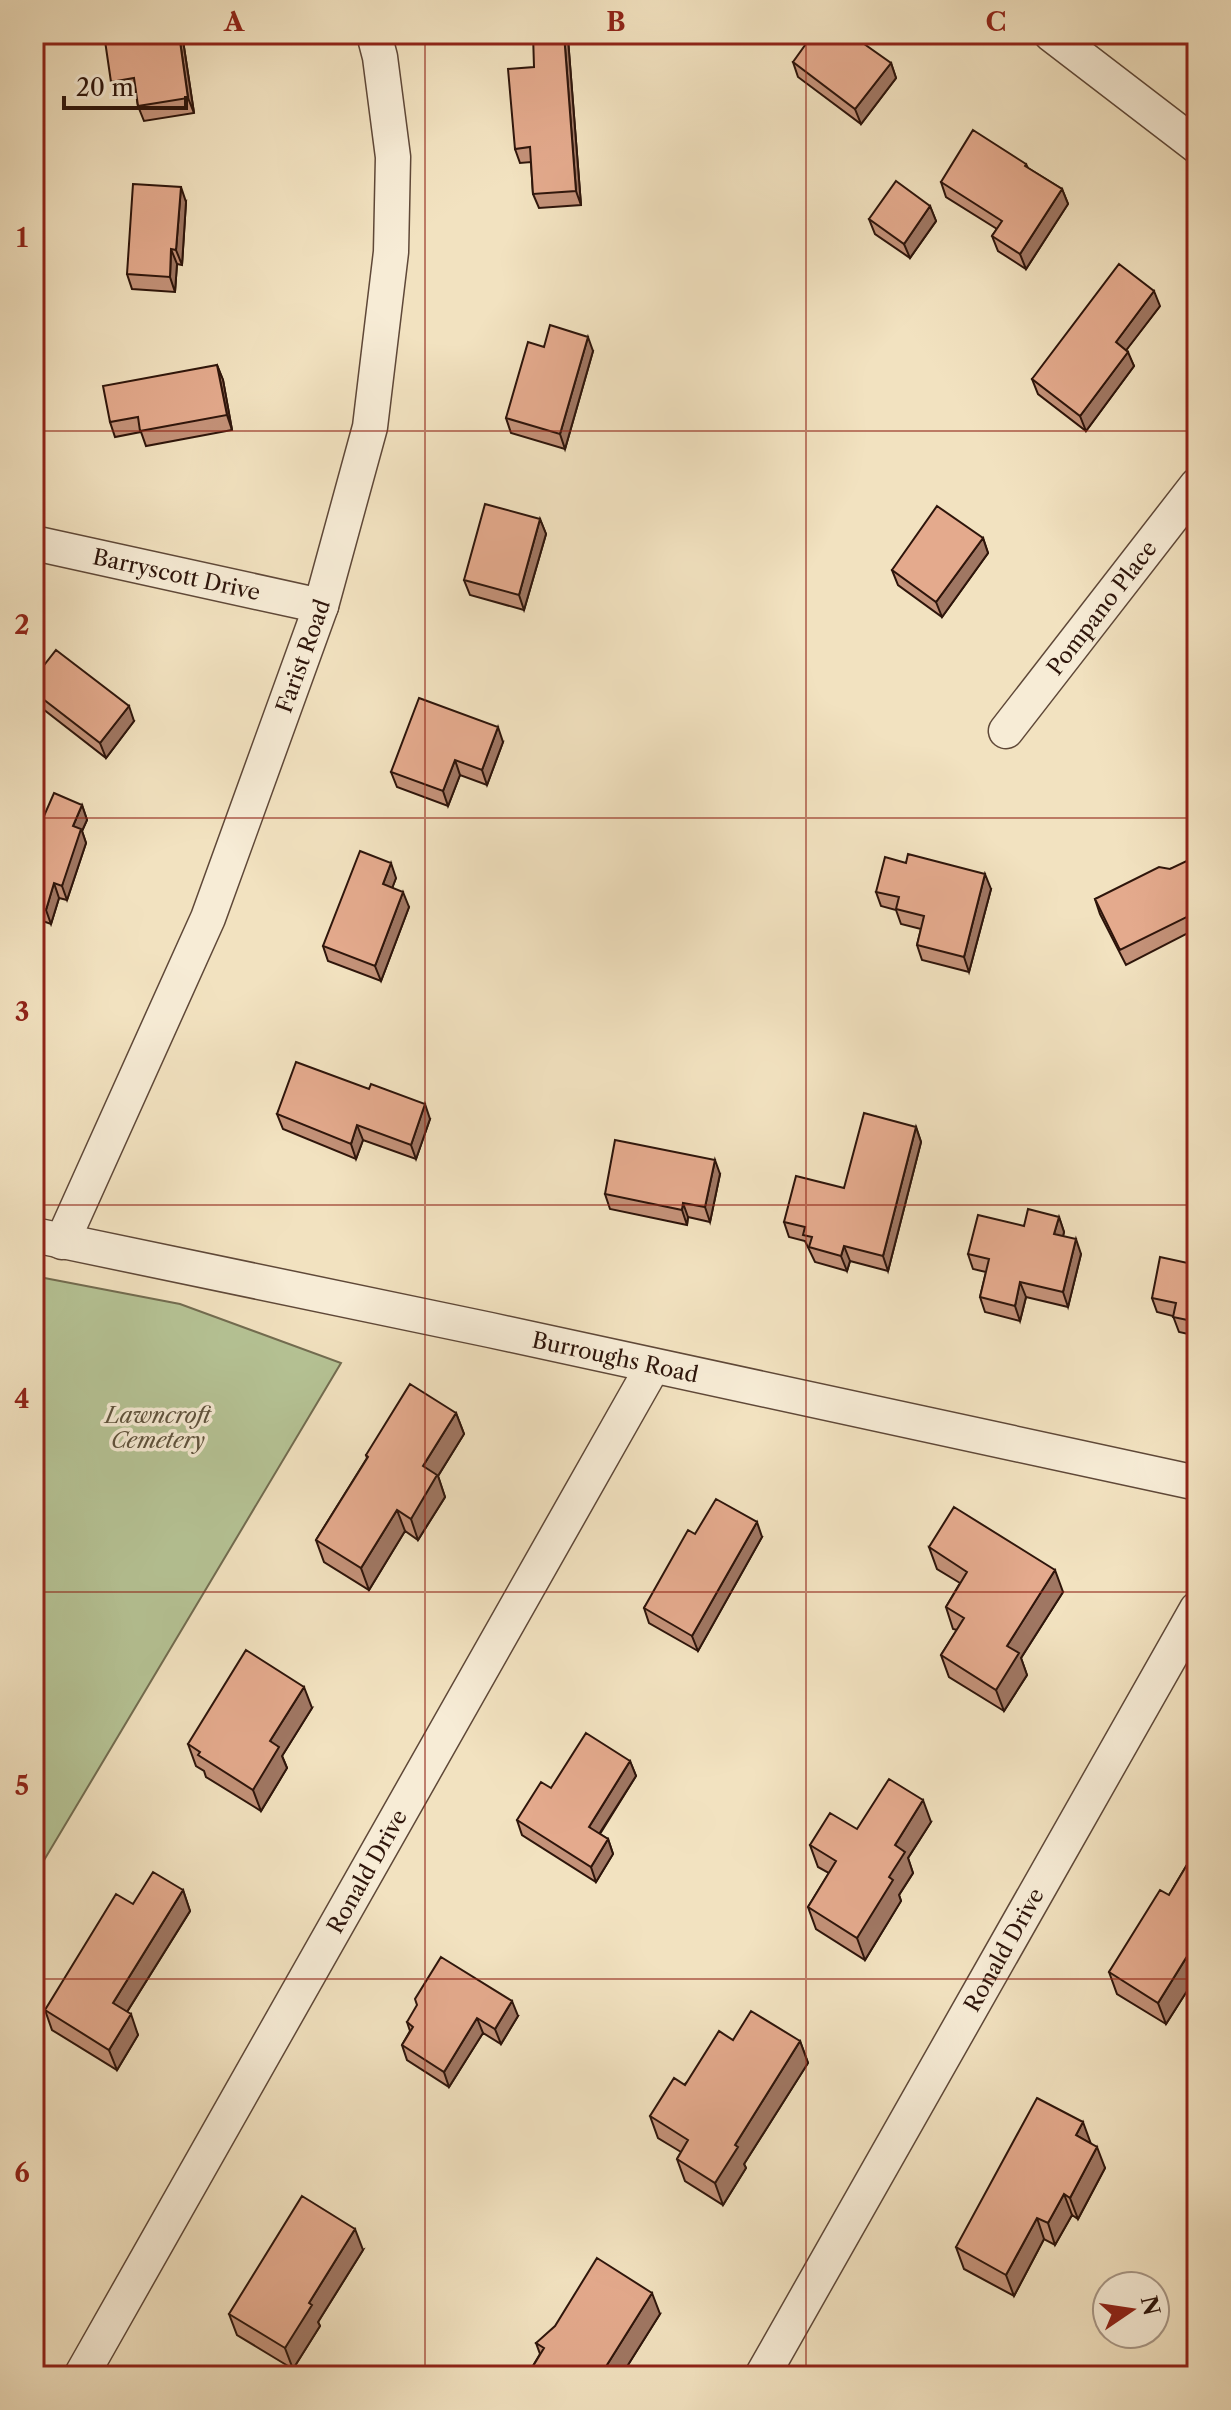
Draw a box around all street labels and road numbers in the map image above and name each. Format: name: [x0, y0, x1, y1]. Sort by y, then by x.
street label: Pompano Place: [1041, 535, 1163, 681]
street label: Barryscott Drive: [90, 543, 263, 606]
street label: Farist Road: [270, 596, 336, 717]
street label: Burroughs Road: [529, 1326, 701, 1389]
street label: Ronald Drive: [322, 1805, 413, 1938]
street label: Ronald Drive: [958, 1883, 1050, 2017]

